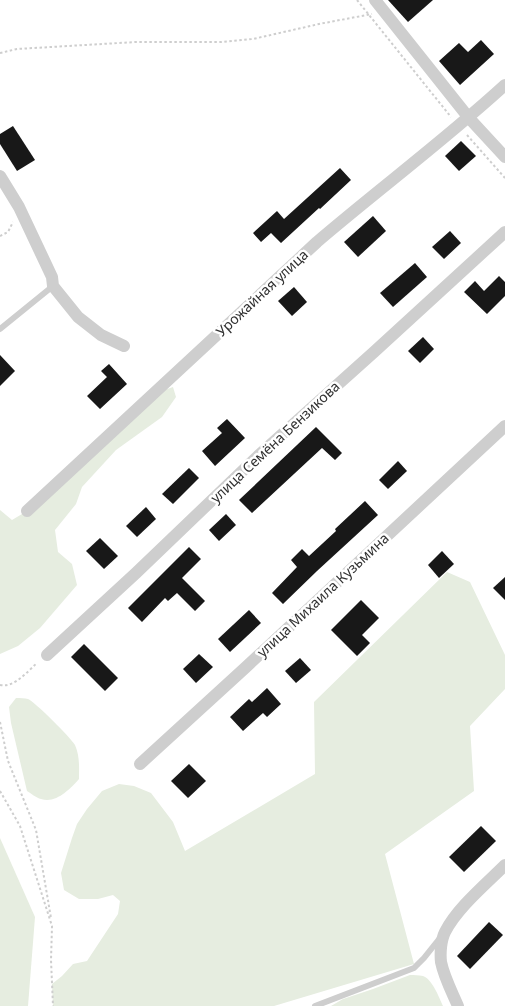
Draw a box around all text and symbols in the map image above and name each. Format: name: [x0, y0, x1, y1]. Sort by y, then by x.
street label: Урожайная улица: [211, 245, 312, 340]
street label: улица Семёна Бензикова: [206, 377, 343, 507]
street label: улица Михаила Кузьмина: [253, 528, 393, 661]

